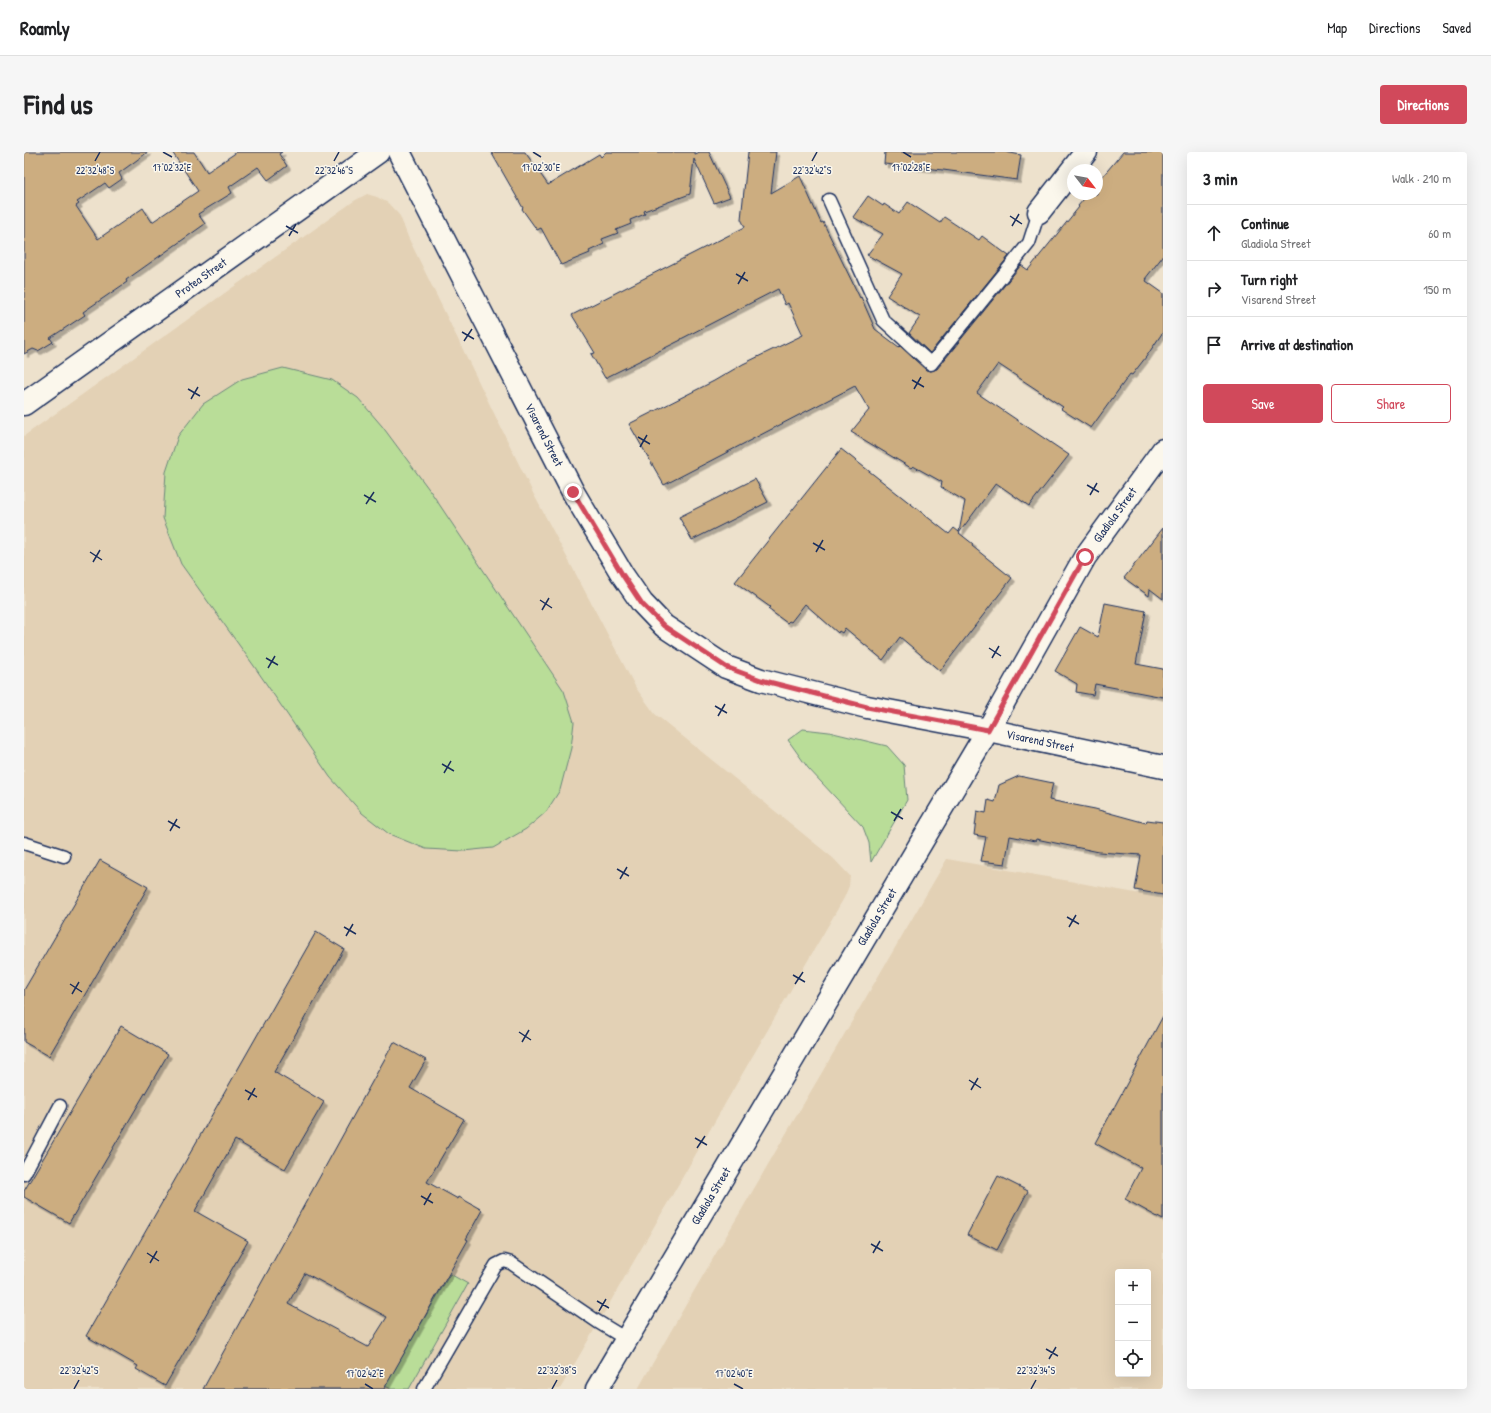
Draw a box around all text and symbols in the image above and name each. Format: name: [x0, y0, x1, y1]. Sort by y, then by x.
text: Roamly: [20, 15, 70, 41]
text: Map: [1327, 18, 1347, 37]
text: Directions: [1369, 18, 1420, 37]
text: Saved: [1442, 18, 1471, 37]
text: Find us: [24, 85, 93, 123]
button: Directions: [1380, 85, 1467, 124]
text: 17°02'32"E: [153, 161, 192, 174]
text: 17°02'30"E: [522, 161, 561, 174]
text: 17°02'28"E: [892, 161, 931, 174]
text: 22°32'48"S: [76, 164, 114, 177]
text: 22°32'46"S: [315, 164, 353, 177]
text: 22°32'42"S: [793, 164, 832, 177]
north arrow: [1067, 164, 1103, 200]
text: 3 min: [1203, 167, 1238, 190]
text: Walk · 210 m: [1392, 169, 1451, 187]
text: Continue: [1241, 213, 1289, 234]
icon: ahead: [1203, 222, 1225, 244]
text: 60 m: [1428, 224, 1451, 242]
text: Gladiola Street: [1241, 234, 1311, 252]
street label: Protea Street: [171, 253, 231, 302]
text: Turn right: [1241, 269, 1297, 290]
icon: right: [1203, 278, 1225, 300]
text: 150 m: [1423, 280, 1451, 298]
text: Visarend Street: [1241, 290, 1316, 308]
icon: arrive: [1203, 334, 1225, 356]
text: Arrive at destination: [1241, 334, 1353, 355]
button: Save: [1203, 384, 1323, 423]
button: Share: [1331, 384, 1451, 423]
street label: Visarend Street: [521, 400, 568, 470]
route end: [564, 483, 582, 501]
street label: Gladiola Street: [1089, 483, 1141, 546]
route start: [1076, 548, 1094, 566]
street label: Visarend Street: [1005, 725, 1076, 756]
street label: Gladiola Street: [853, 884, 901, 949]
street label: Gladiola Street: [687, 1163, 735, 1228]
map controls: [1115, 1269, 1151, 1377]
button: +: [1115, 1269, 1151, 1305]
button: −: [1115, 1305, 1151, 1341]
button: locate: [1115, 1341, 1151, 1377]
text: 22°32'42"S: [60, 1364, 99, 1377]
text: 22°32'38"S: [538, 1364, 577, 1377]
text: 22°32'34"S: [1017, 1364, 1056, 1377]
text: 17°02'42"E: [346, 1367, 384, 1380]
text: 17°02'40"E: [715, 1367, 753, 1380]

